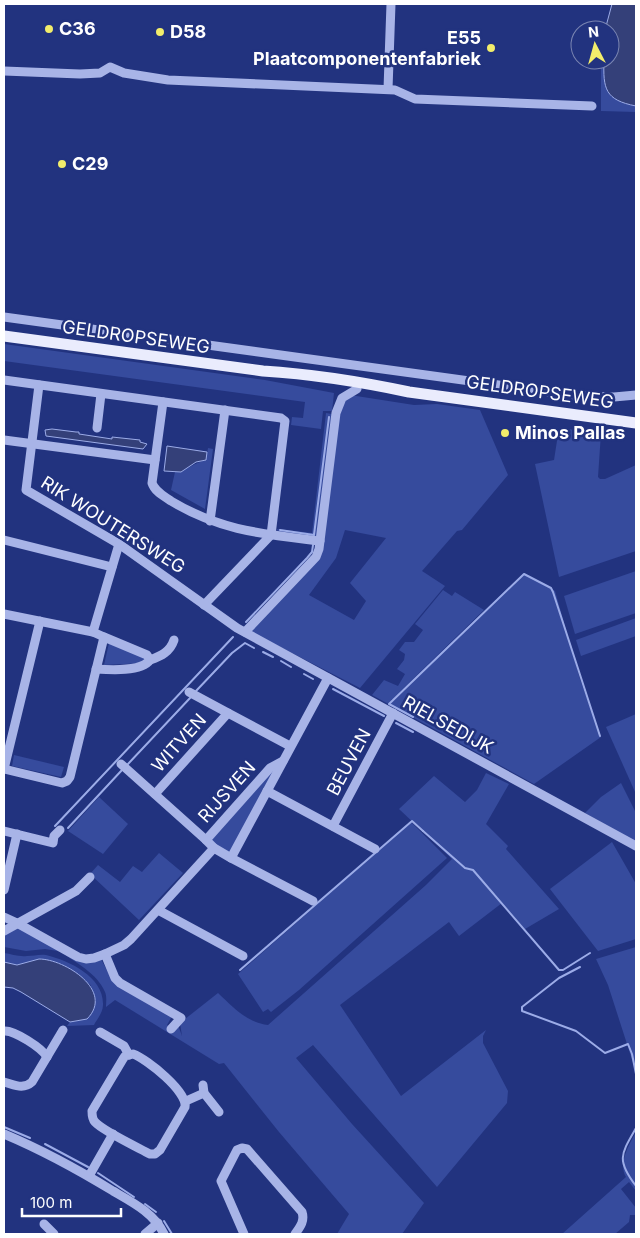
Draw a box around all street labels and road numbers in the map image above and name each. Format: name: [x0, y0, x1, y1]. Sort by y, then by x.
street label: GELDROPSEWEG: [61, 316, 211, 357]
street label: GELDROPSEWEG: [465, 371, 615, 412]
street label: RIK WOUTERSWEG: [37, 472, 189, 577]
street label: RIELSEDIJK: [399, 691, 497, 758]
street label: WITVEN: [147, 709, 210, 776]
street label: BEUVEN: [322, 725, 375, 799]
street label: RIJSVEN: [194, 757, 260, 827]

